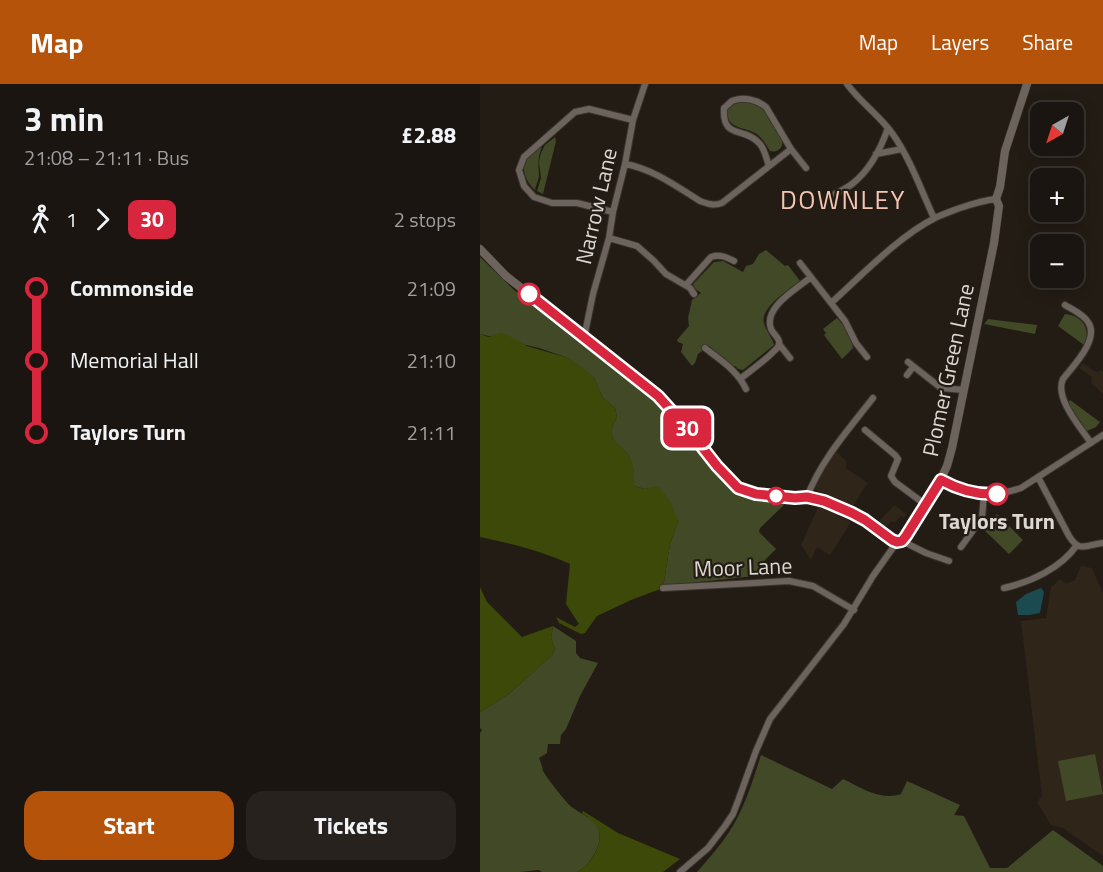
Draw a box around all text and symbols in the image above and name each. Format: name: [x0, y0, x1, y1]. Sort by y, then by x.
text: Map: [30, 21, 84, 64]
text: Map: [859, 26, 898, 58]
text: Layers: [931, 26, 989, 58]
text: Share: [1022, 26, 1073, 58]
text: 3 min: [24, 94, 104, 144]
north arrow: [1030, 102, 1084, 156]
map controls: [1030, 102, 1084, 288]
text: £2.88: [401, 118, 456, 152]
text: 21:08 – 21:11 · Bus: [24, 142, 189, 173]
street label: Narrow Lane: [566, 144, 626, 268]
button: +: [1030, 168, 1084, 222]
district label: DOWNLEY: [780, 180, 906, 219]
icon: walk: [24, 203, 57, 236]
icon: forward: [86, 203, 119, 236]
text: 30: [140, 203, 164, 235]
text: 1: [66, 204, 77, 235]
text: 2 stops: [394, 204, 456, 235]
button: −: [1030, 234, 1084, 288]
text: Commonside: [70, 271, 194, 305]
text: 21:09: [407, 273, 456, 304]
street label: Plomer Green Lane: [913, 280, 983, 460]
unlabelled marker: [518, 283, 540, 305]
text: Memorial Hall: [70, 343, 199, 377]
text: 21:10: [407, 345, 456, 376]
line badge: 30: [660, 408, 714, 448]
text: 30: [675, 412, 699, 444]
text: Taylors Turn: [70, 415, 186, 449]
text: 21:11: [407, 417, 456, 448]
marker: Taylors Turn: [986, 483, 1008, 505]
unlabelled marker: [767, 487, 785, 505]
place label: Taylors Turn: [939, 504, 1055, 538]
street label: Moor Lane: [693, 548, 793, 586]
button: Start: [24, 791, 234, 860]
button: Tickets: [246, 791, 456, 860]

